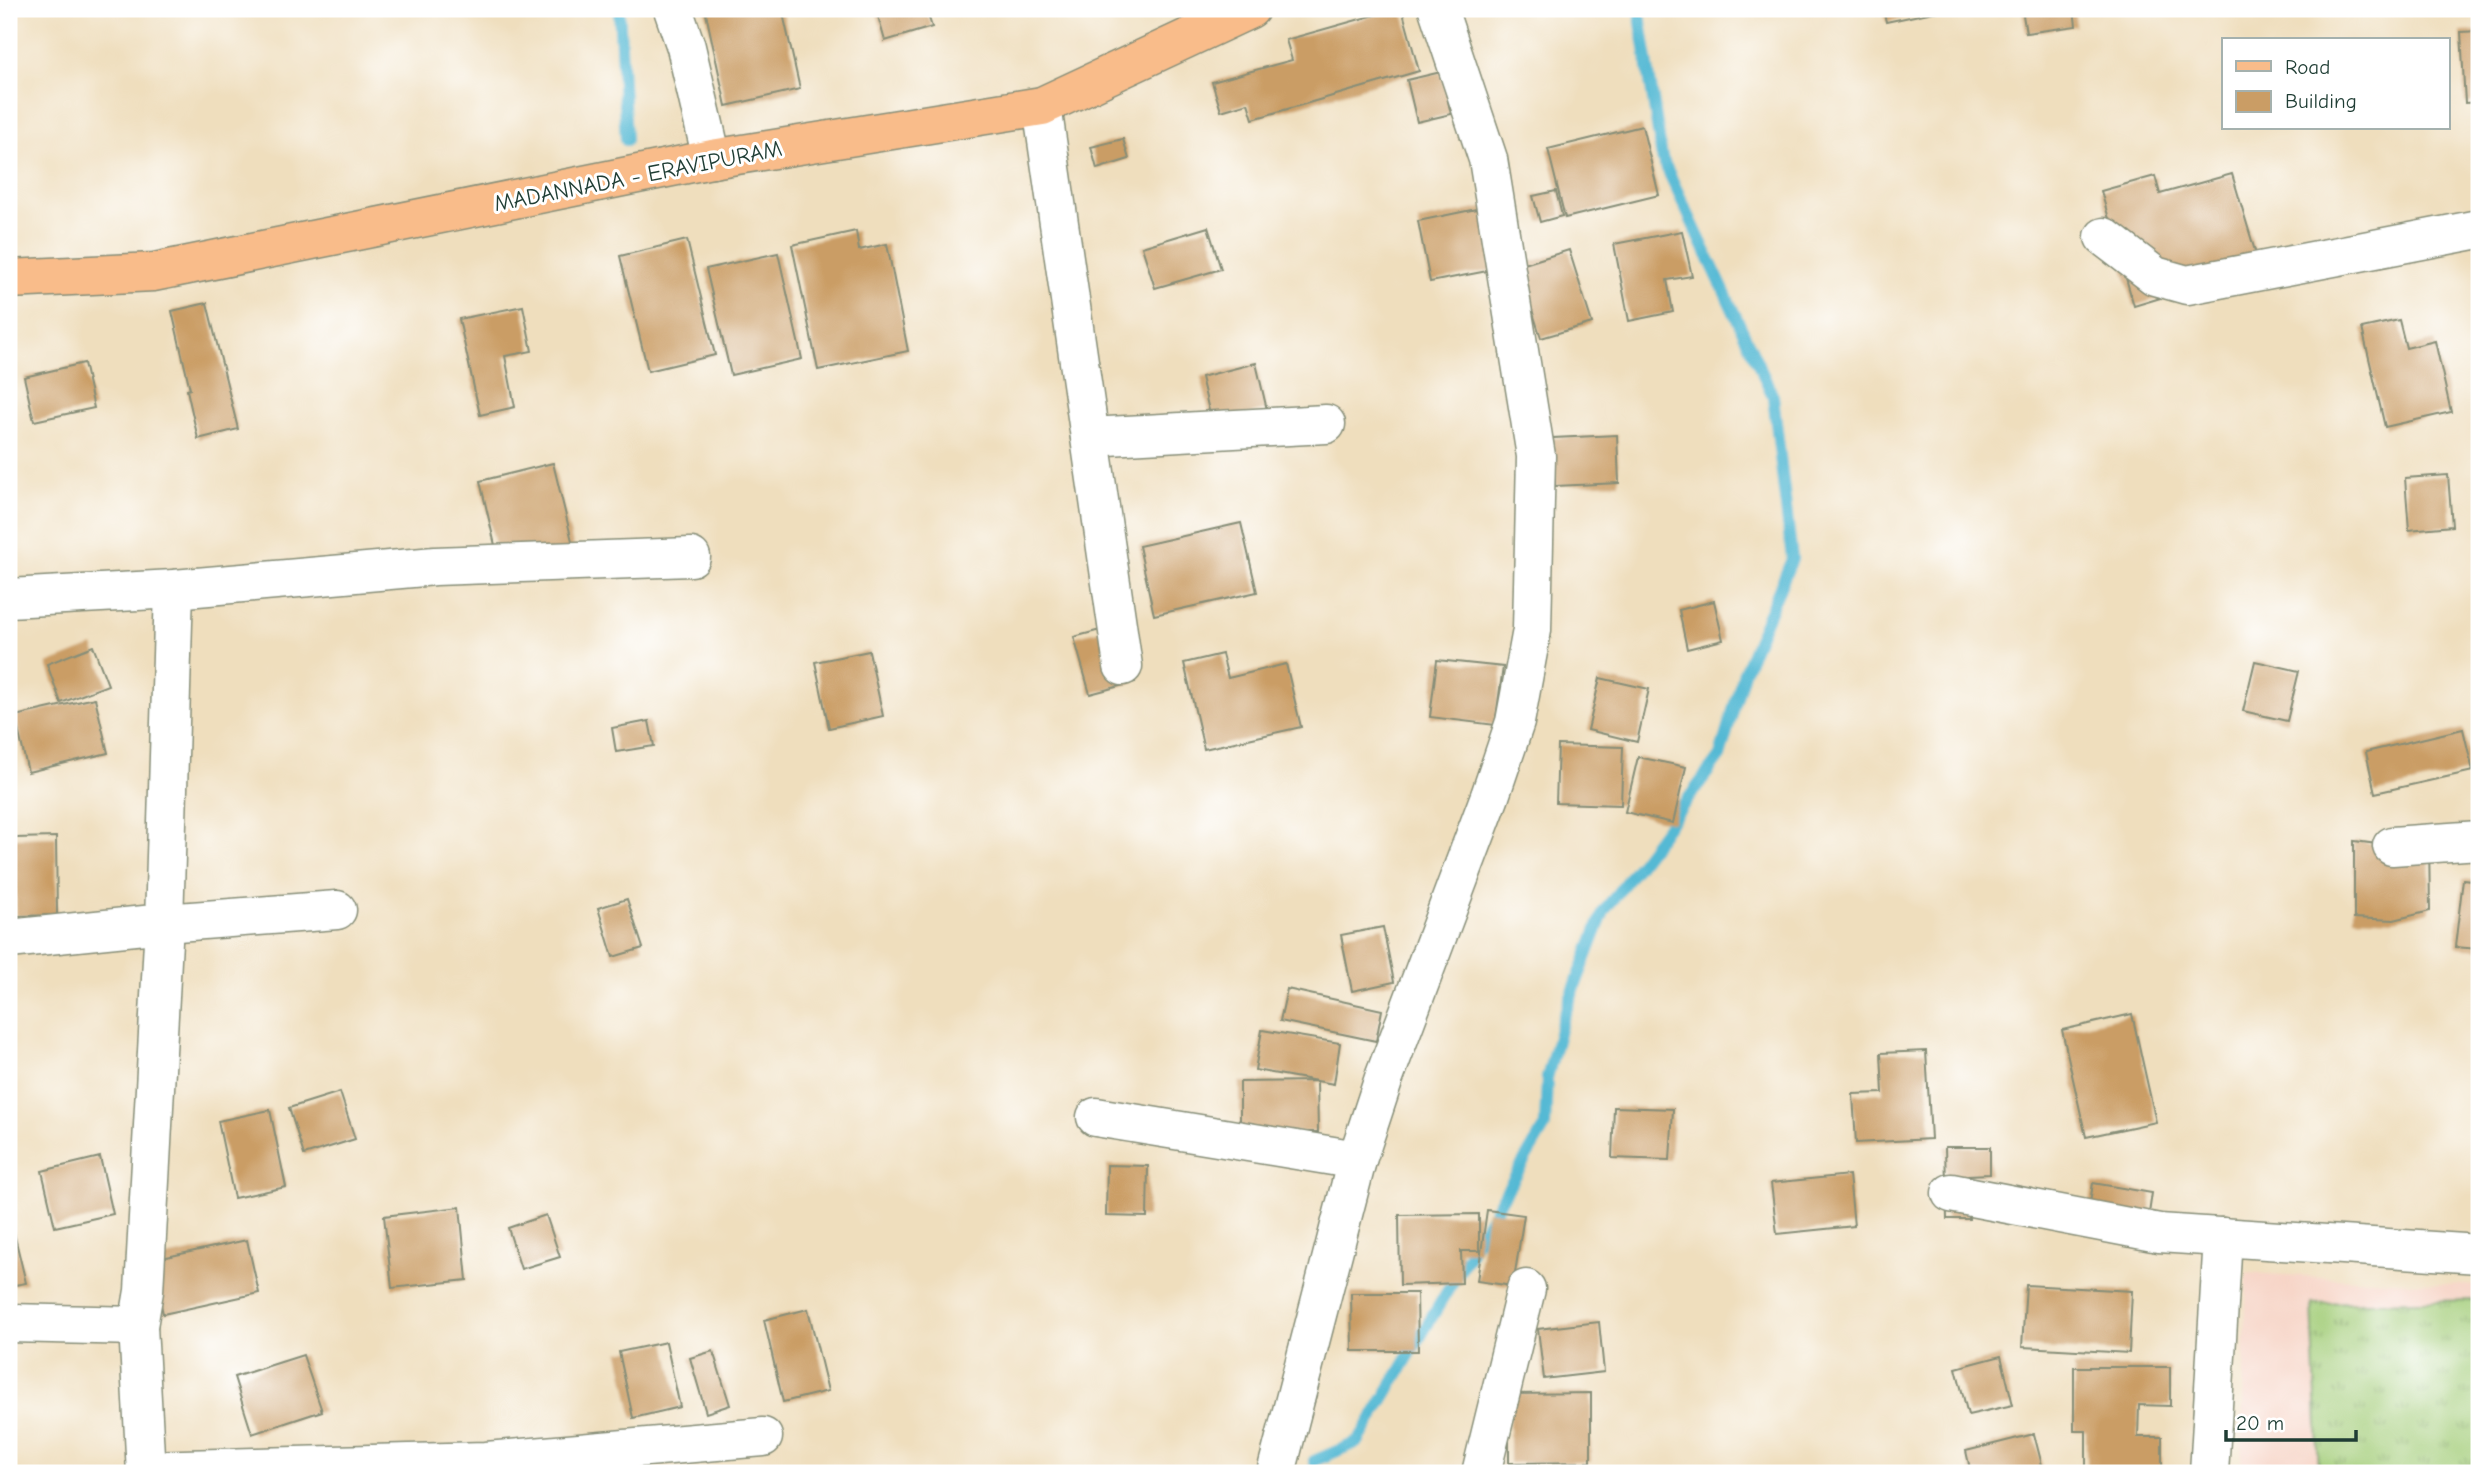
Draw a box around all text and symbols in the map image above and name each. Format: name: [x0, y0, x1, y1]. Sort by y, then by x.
legend: [2222, 38, 2450, 130]
text: Road: [2285, 55, 2330, 79]
text: Building: [2285, 89, 2357, 113]
street label: MADANNADA - ERAVIPURAM: [492, 135, 784, 217]
scale bar: [2226, 1398, 2355, 1442]
text: 20 m: [2236, 1411, 2284, 1435]

